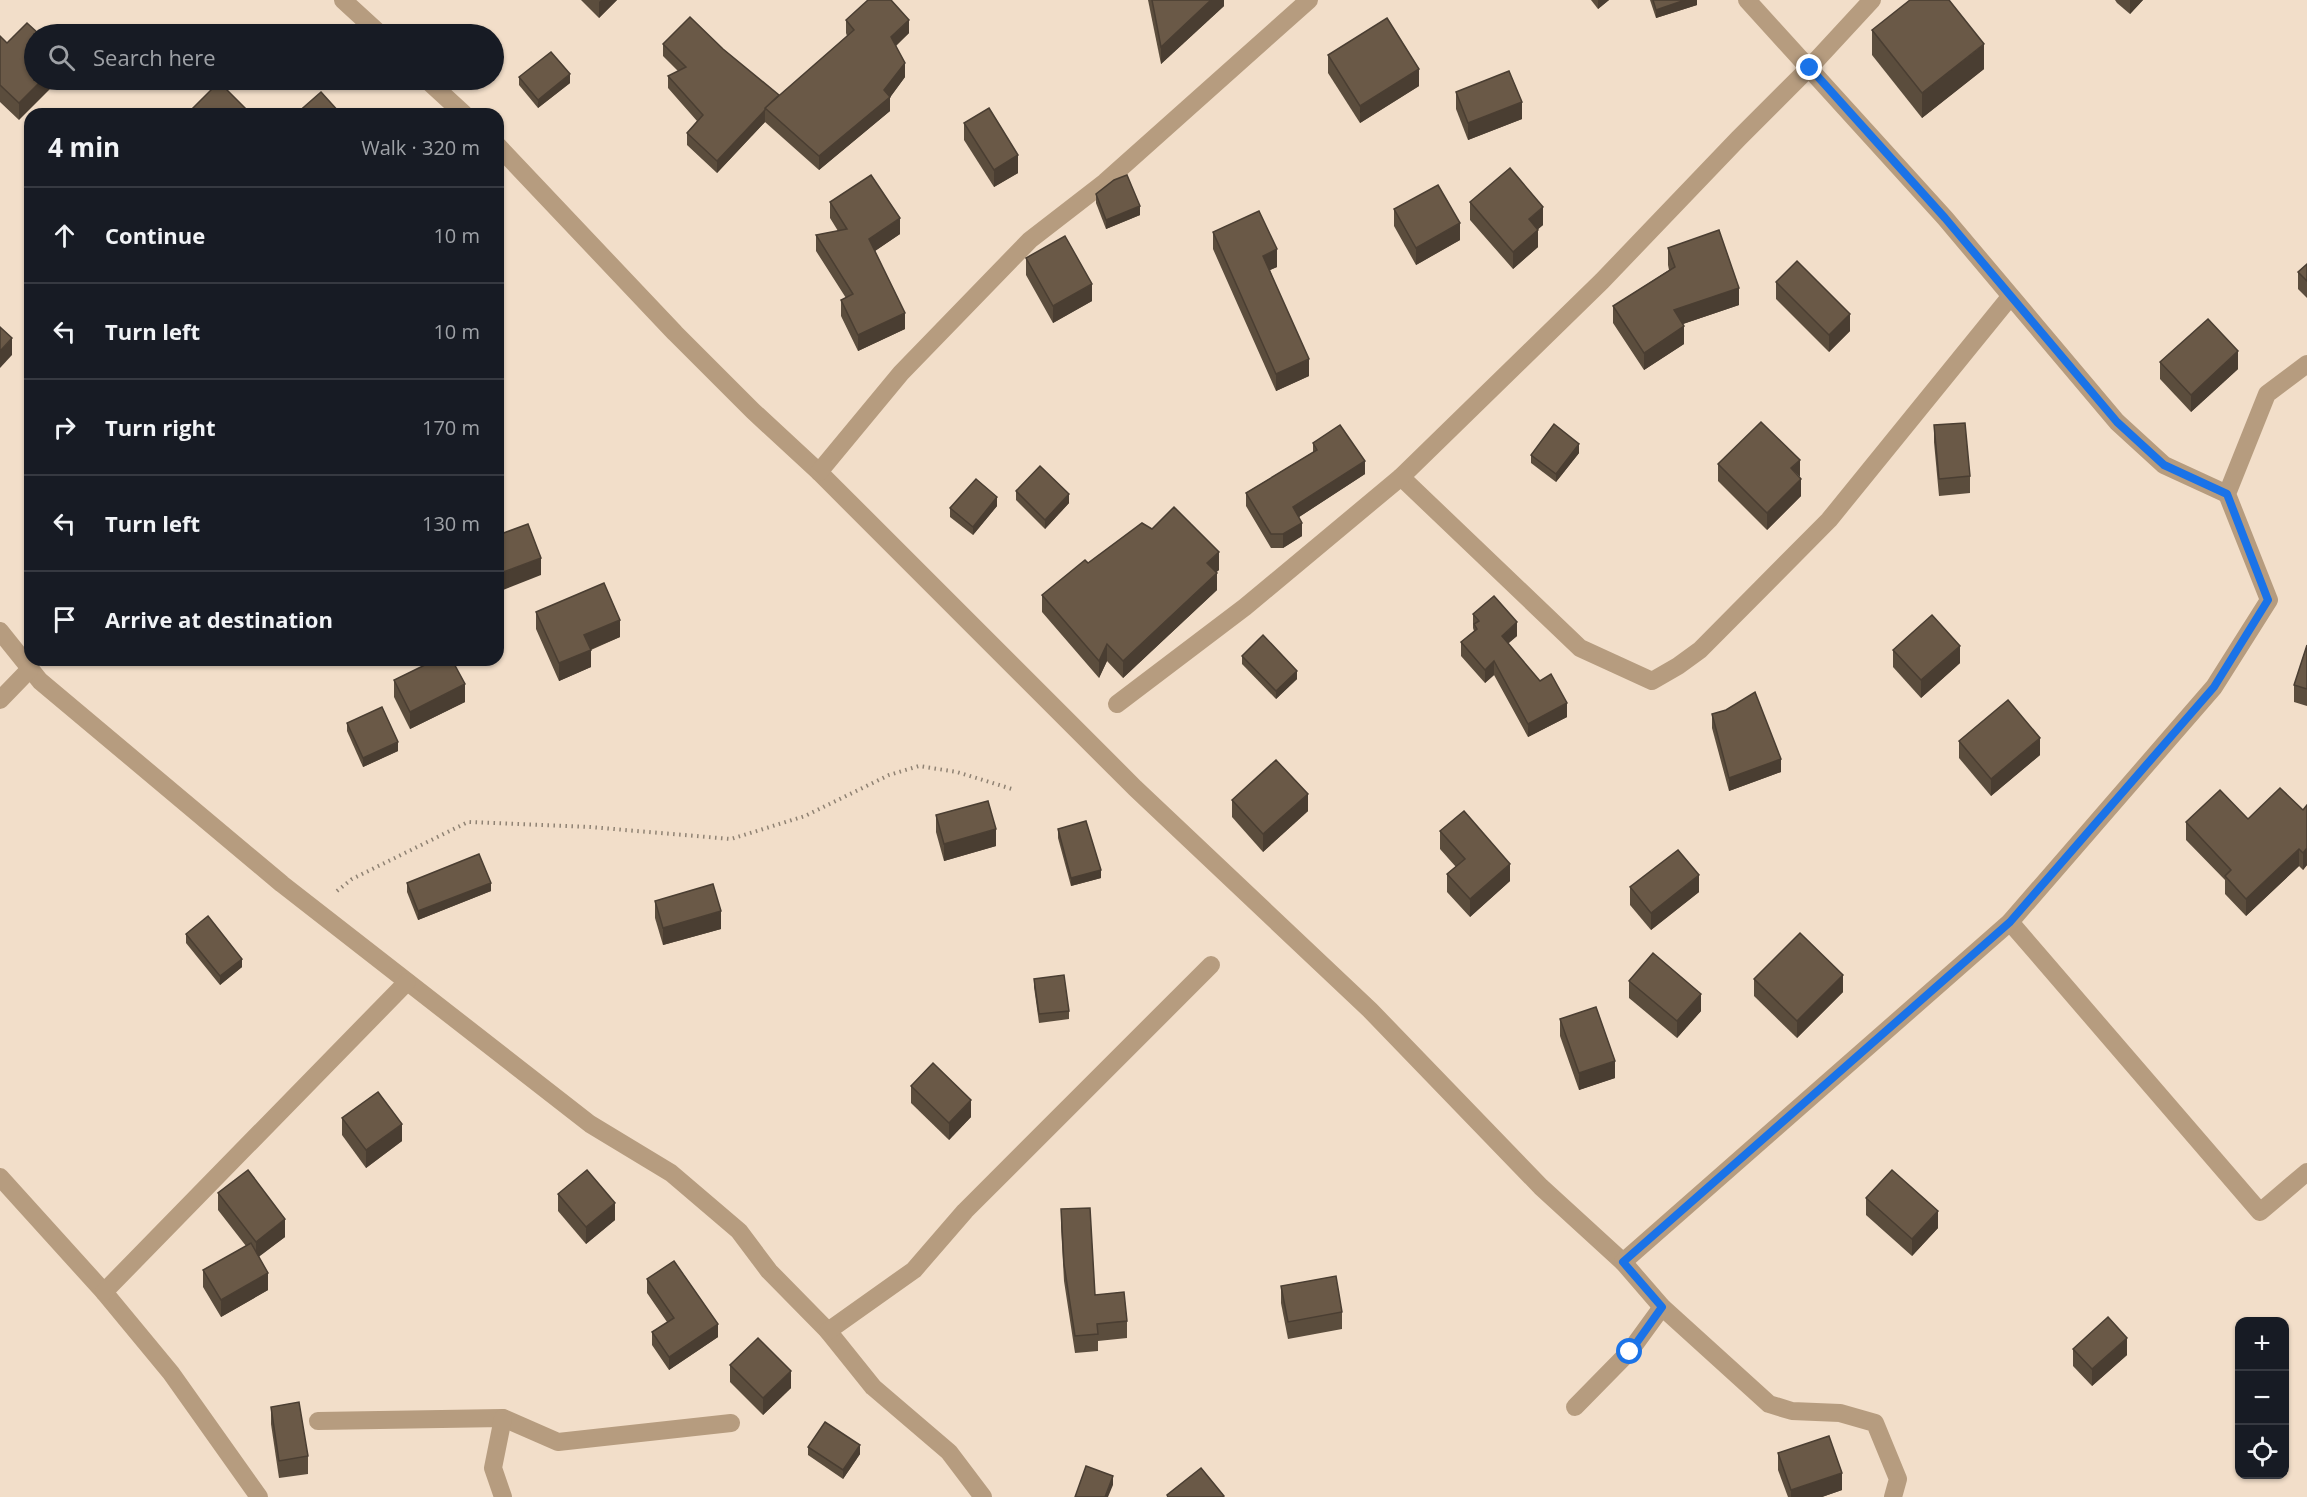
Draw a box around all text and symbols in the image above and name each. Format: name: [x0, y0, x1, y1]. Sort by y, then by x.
search box: [24, 24, 504, 90]
icon: search: [45, 41, 78, 74]
text: Search here: [93, 42, 216, 72]
route end: [1796, 54, 1822, 80]
text: 4 min: [48, 129, 120, 165]
text: Walk · 320 m: [361, 134, 480, 161]
icon: ahead: [48, 219, 81, 252]
text: Continue: [105, 220, 205, 250]
text: 10 m: [433, 222, 480, 249]
icon: left: [48, 315, 81, 348]
text: Turn left: [105, 316, 200, 346]
text: 10 m: [433, 318, 480, 345]
icon: right: [48, 411, 81, 444]
text: Turn right: [105, 412, 216, 442]
text: 170 m: [422, 414, 480, 441]
icon: left: [48, 507, 81, 540]
text: Turn left: [105, 508, 200, 538]
text: 130 m: [422, 510, 480, 537]
icon: arrive: [48, 603, 81, 636]
text: Arrive at destination: [105, 604, 333, 634]
map controls: [2235, 1317, 2289, 1479]
button: +: [2235, 1317, 2289, 1371]
route start: [1616, 1338, 1642, 1364]
button: −: [2235, 1371, 2289, 1425]
button: locate: [2235, 1425, 2289, 1479]

